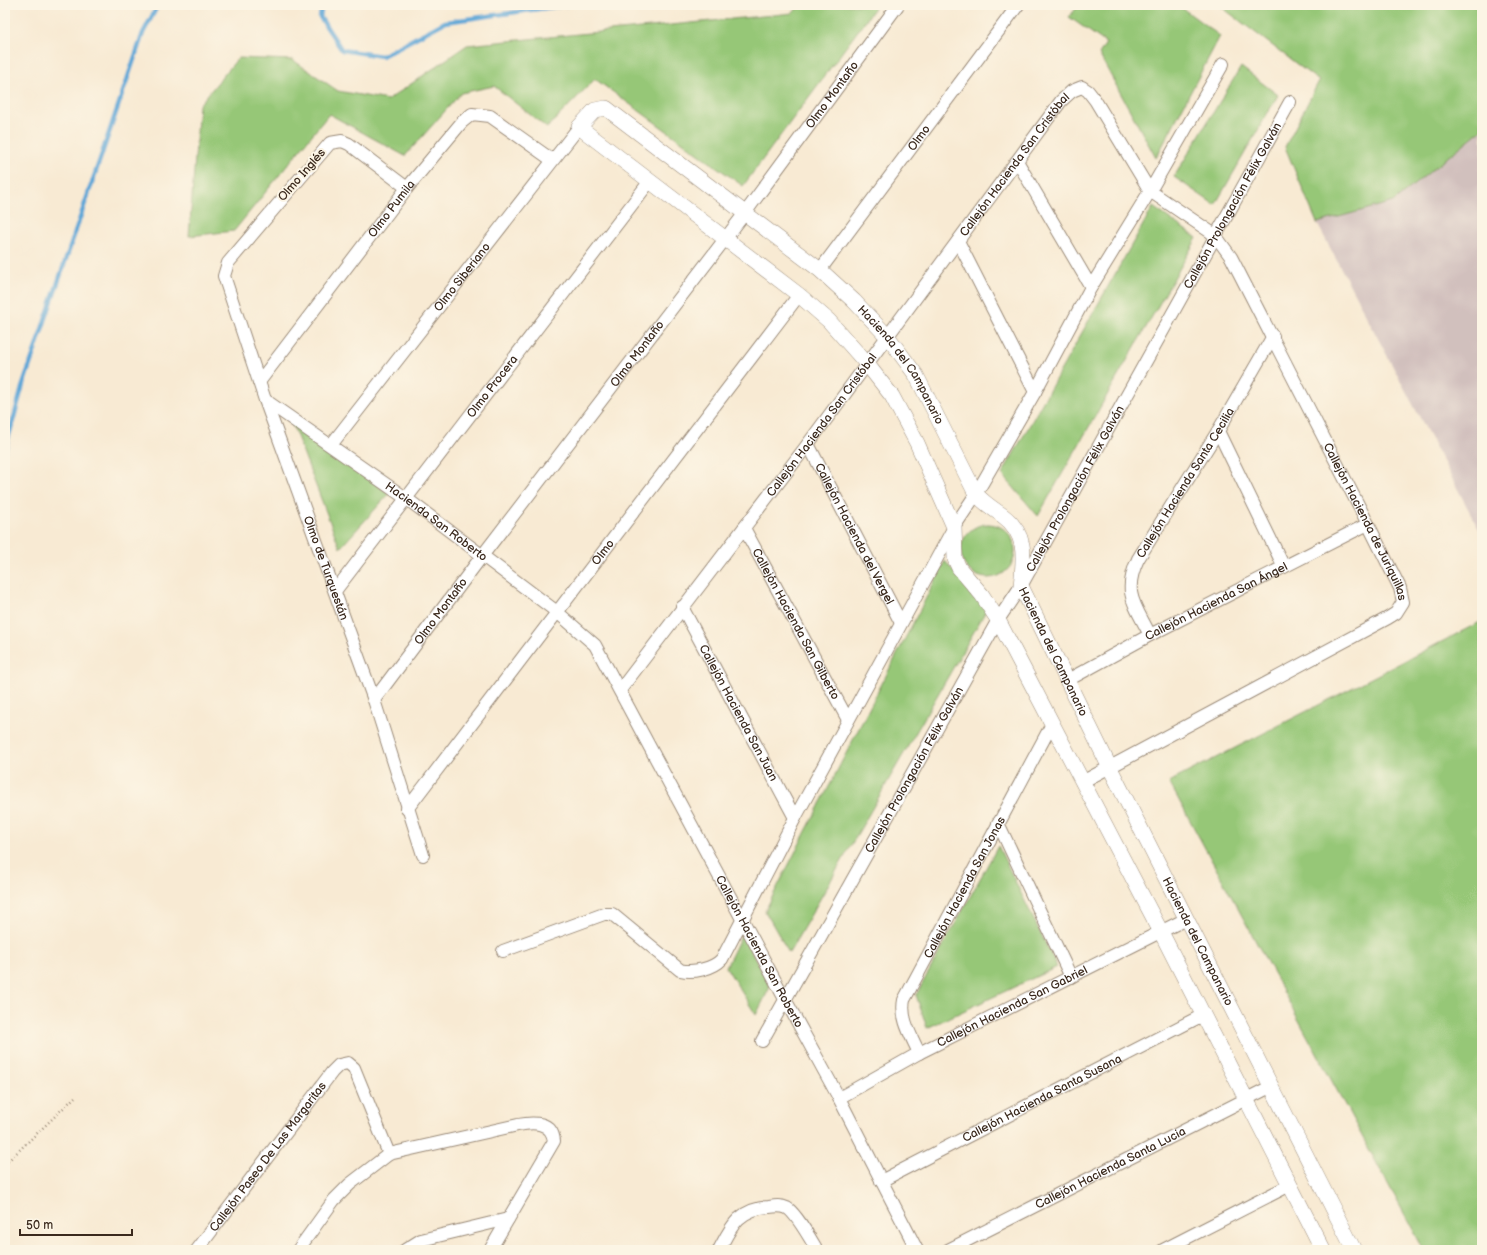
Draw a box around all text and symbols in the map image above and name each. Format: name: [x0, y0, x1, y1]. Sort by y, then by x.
street label: Olmo Montaño: [802, 58, 862, 131]
street label: Callejón Hacienda San Cristóbal: [956, 90, 1072, 239]
street label: Callejón Prolongación Félix Galván: [1180, 119, 1285, 291]
street label: Olmo: [904, 122, 933, 154]
street label: Olmo Inglés: [275, 146, 329, 204]
street label: Olmo Pumila: [365, 177, 418, 240]
street label: Olmo Siberiano: [431, 240, 494, 314]
street label: Hacienda del Campanario: [854, 302, 947, 427]
street label: Olmo Montaño: [607, 317, 667, 390]
street label: Callejón Hacienda San Cristóbal: [763, 350, 880, 500]
street label: Olmo Procera: [463, 352, 521, 421]
street label: Callejón Prolongación Félix Galván: [1023, 403, 1127, 575]
street label: Callejón Hacienda Santa Cecilia: [1133, 405, 1238, 561]
street label: Callejón Hacienda de Juriquillas: [1320, 440, 1410, 602]
street label: Callejón Hacienda del Vergel: [812, 460, 897, 607]
street label: Hacienda San Roberto: [382, 479, 490, 564]
street label: Olmo de Turquestán: [300, 514, 352, 622]
street label: Olmo: [588, 536, 618, 568]
street label: Callejón Hacienda San Gilberto: [749, 546, 843, 702]
street label: Callejón Hacienda San Ángel: [1142, 559, 1290, 644]
street label: Olmo Montaño: [411, 575, 471, 648]
street label: Hacienda del Campanario: [1015, 584, 1091, 719]
street label: Callejón Hacienda San Juan: [696, 642, 781, 784]
street label: Callejón Prolongación Félix Galván: [862, 684, 967, 855]
street label: Callejón Hacienda San Jonas: [920, 814, 1009, 961]
street label: Callejón Hacienda San Roberto: [712, 873, 807, 1030]
street label: Hacienda del Campanario: [1159, 875, 1237, 1008]
street label: Callejón Hacienda San Gabriel: [934, 962, 1090, 1050]
street label: Callejón Hacienda Santa Susana: [960, 1051, 1124, 1145]
street label: Callejón Paseo De Las Margaritas: [206, 1079, 329, 1235]
street label: Callejón Hacienda Santa Lucia: [1033, 1123, 1188, 1212]
scale bar: [20, 1211, 132, 1237]
text: 50 m: [26, 1218, 53, 1233]

